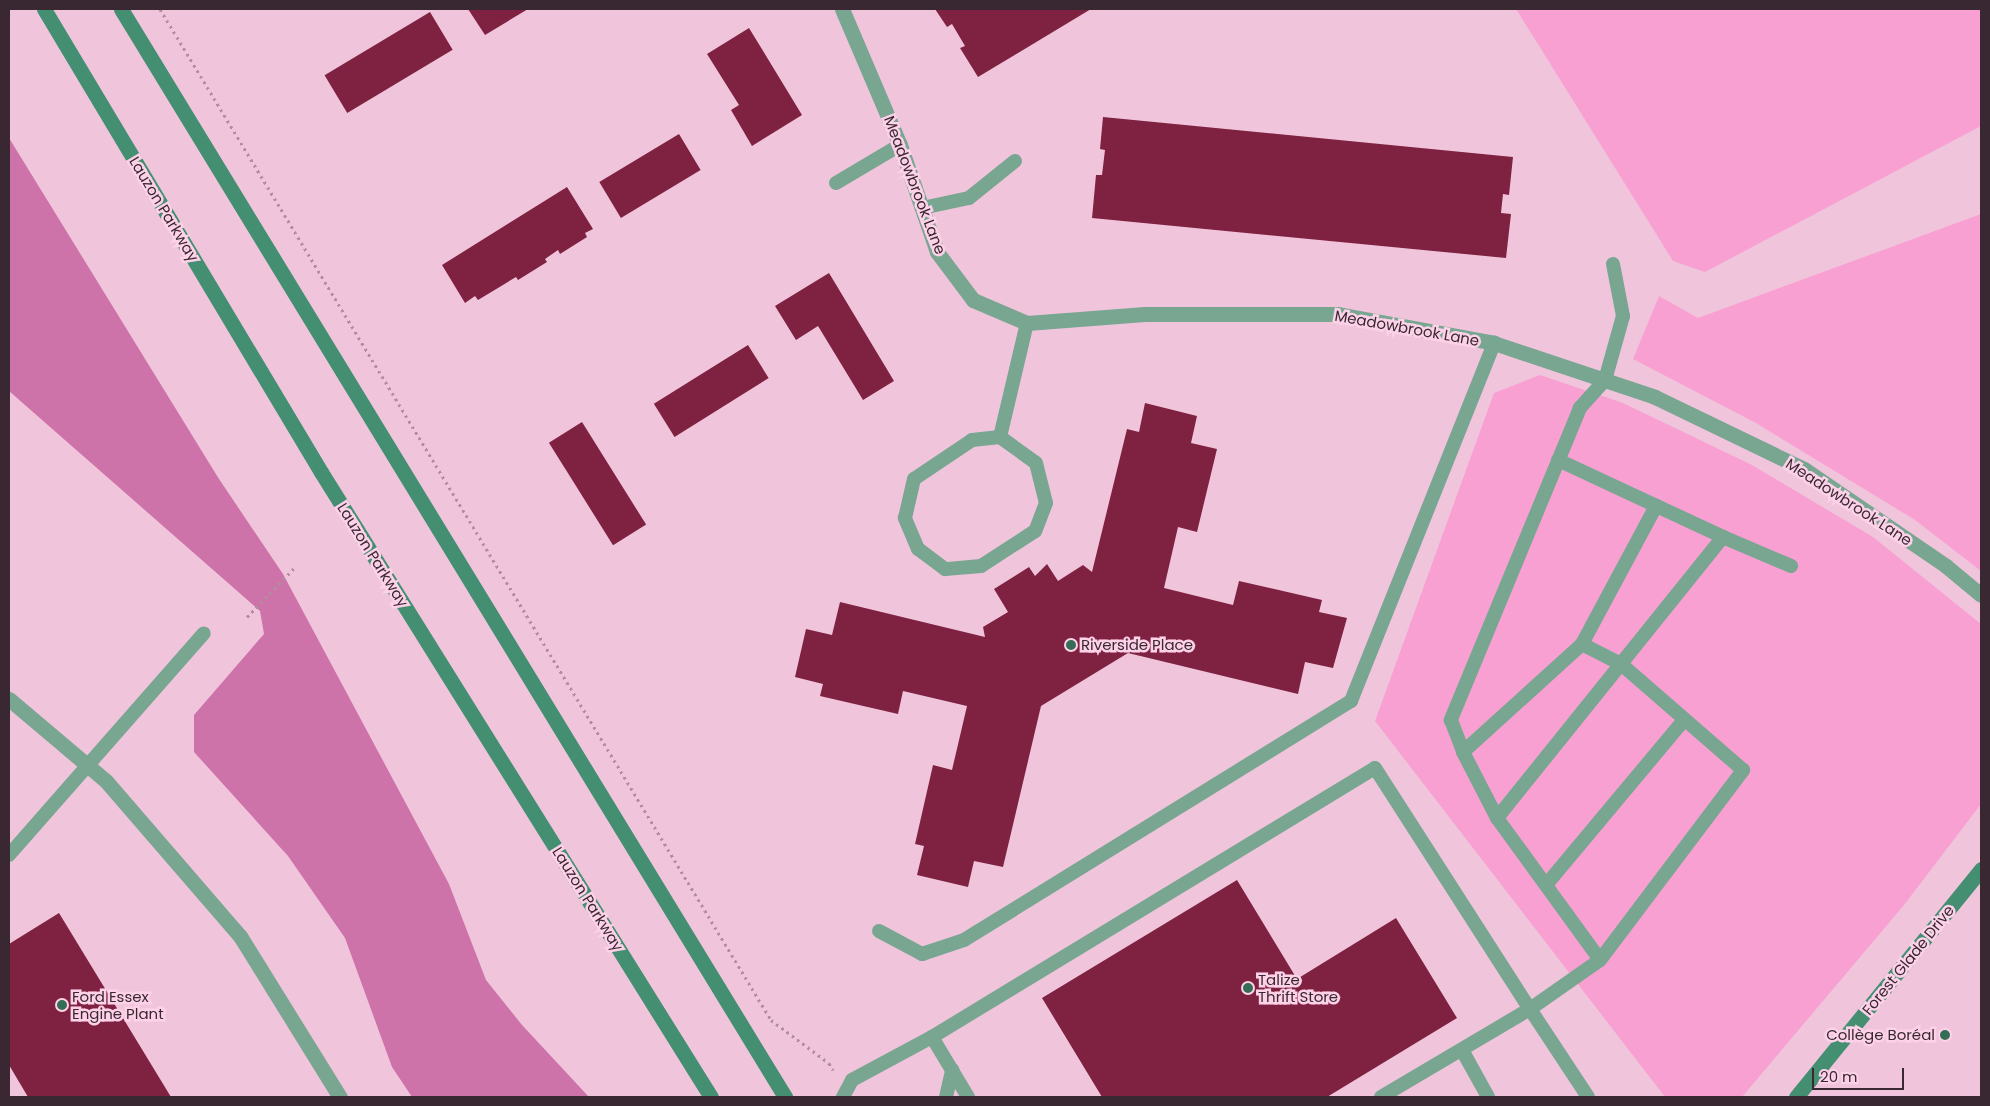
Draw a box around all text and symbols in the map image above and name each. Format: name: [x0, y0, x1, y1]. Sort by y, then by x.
street label: Meadowbrook Lane: [880, 113, 950, 257]
street label: Lauzon Parkway: [126, 153, 202, 265]
street label: Meadowbrook Lane: [1333, 306, 1481, 350]
street label: Meadowbrook Lane: [1783, 455, 1915, 549]
street label: Lauzon Parkway: [334, 500, 412, 610]
place label: Riverside Place: [1081, 636, 1193, 654]
marker: Riverside Place: [1065, 639, 1077, 651]
street label: Lauzon Parkway: [549, 844, 627, 954]
street label: Forest Glade Drive: [1858, 902, 1958, 1018]
place label: Talize Thrift Store: [1258, 970, 1338, 1005]
marker: Talize Thrift Store: [1242, 982, 1254, 994]
place label: Ford Essex Engine Plant: [72, 987, 164, 1022]
marker: Ford Essex Engine Plant: [56, 999, 68, 1011]
place label: Collège Boréal: [1826, 1026, 1935, 1044]
marker: Collège Boréal: [1939, 1029, 1951, 1041]
scale bar: [1815, 1058, 1908, 1090]
text: 20 m: [1820, 1066, 1858, 1087]

